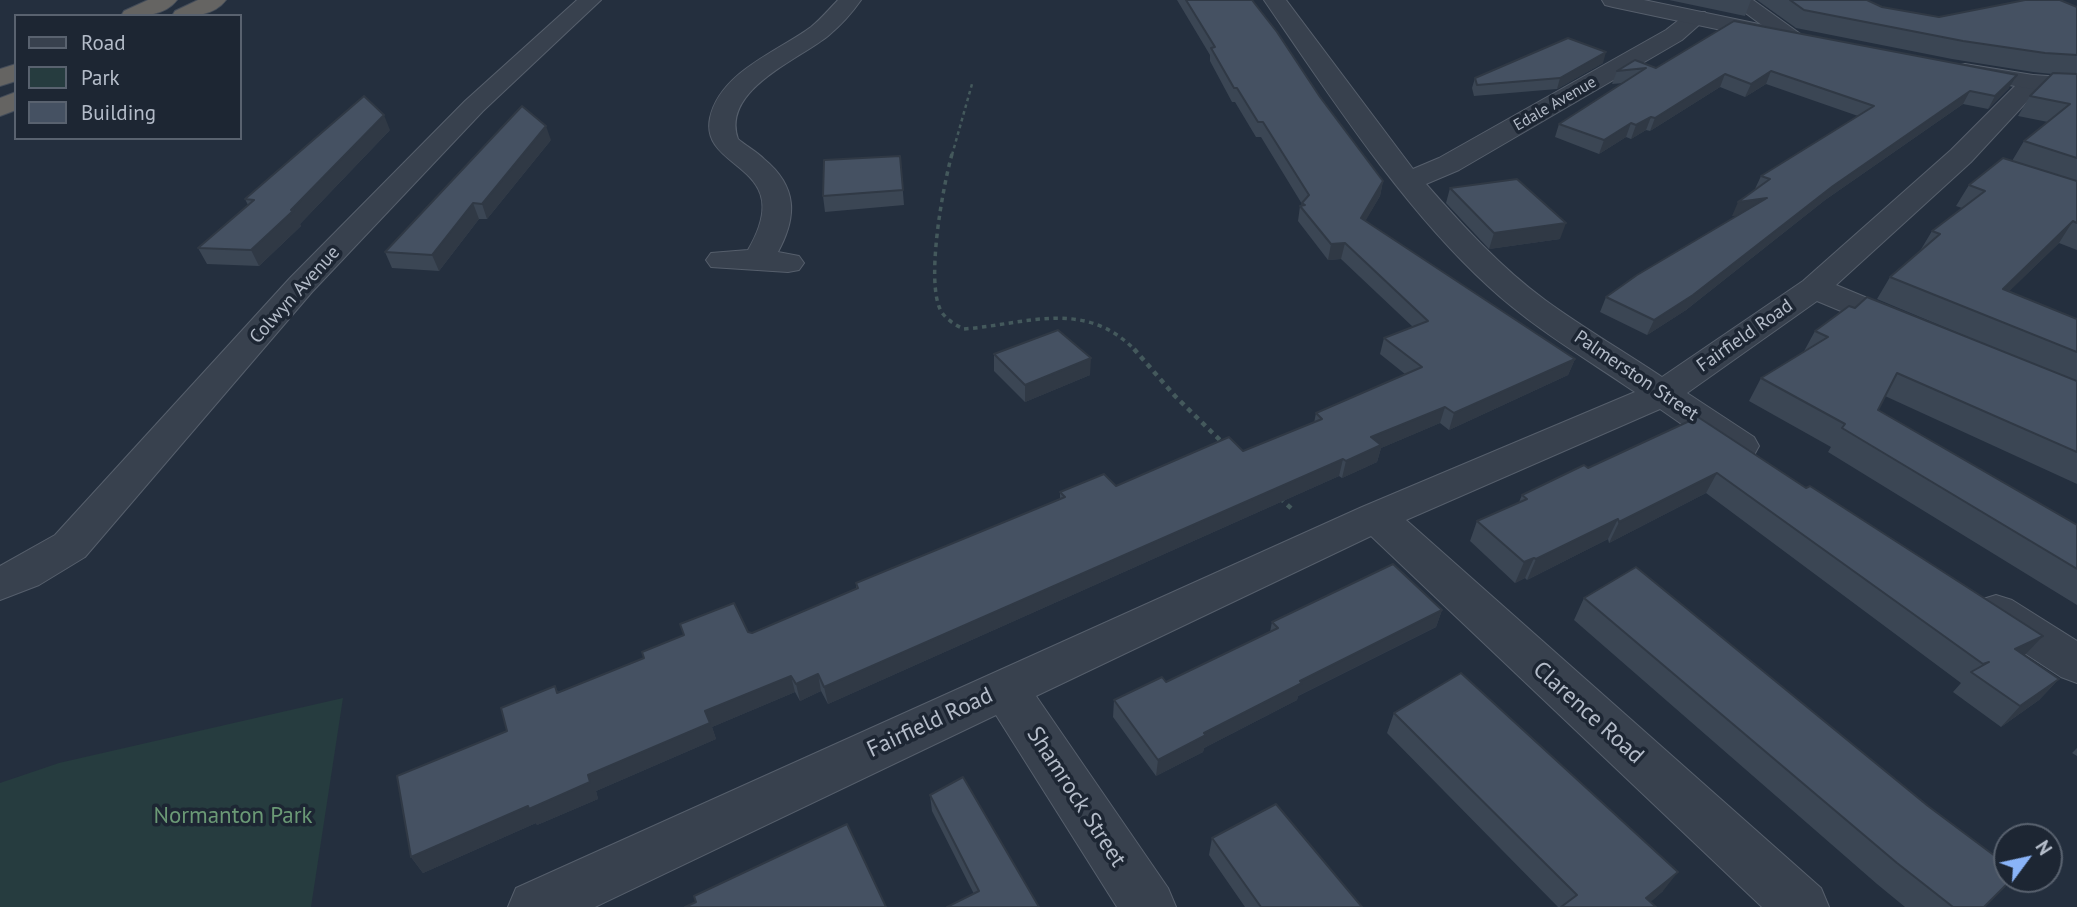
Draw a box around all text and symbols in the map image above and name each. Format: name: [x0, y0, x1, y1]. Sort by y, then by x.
legend: [14, 14, 242, 140]
text: Road: [81, 29, 125, 56]
text: Park: [81, 64, 120, 91]
street label: Edale Avenue: [1510, 73, 1600, 135]
text: Building: [81, 99, 156, 126]
street label: Colwyn Avenue: [245, 241, 345, 349]
street label: Fairfield Road: [1693, 295, 1797, 377]
street label: Palmerston Street: [1570, 326, 1702, 426]
street label: Clarence Road: [1527, 656, 1649, 770]
street label: Fairfield Road: [863, 682, 997, 764]
street label: Shamrock Street: [1021, 722, 1131, 872]
park label: Normanton Park: [153, 802, 313, 830]
north arrow: [1993, 823, 2063, 893]
text: N: [2030, 836, 2057, 859]

